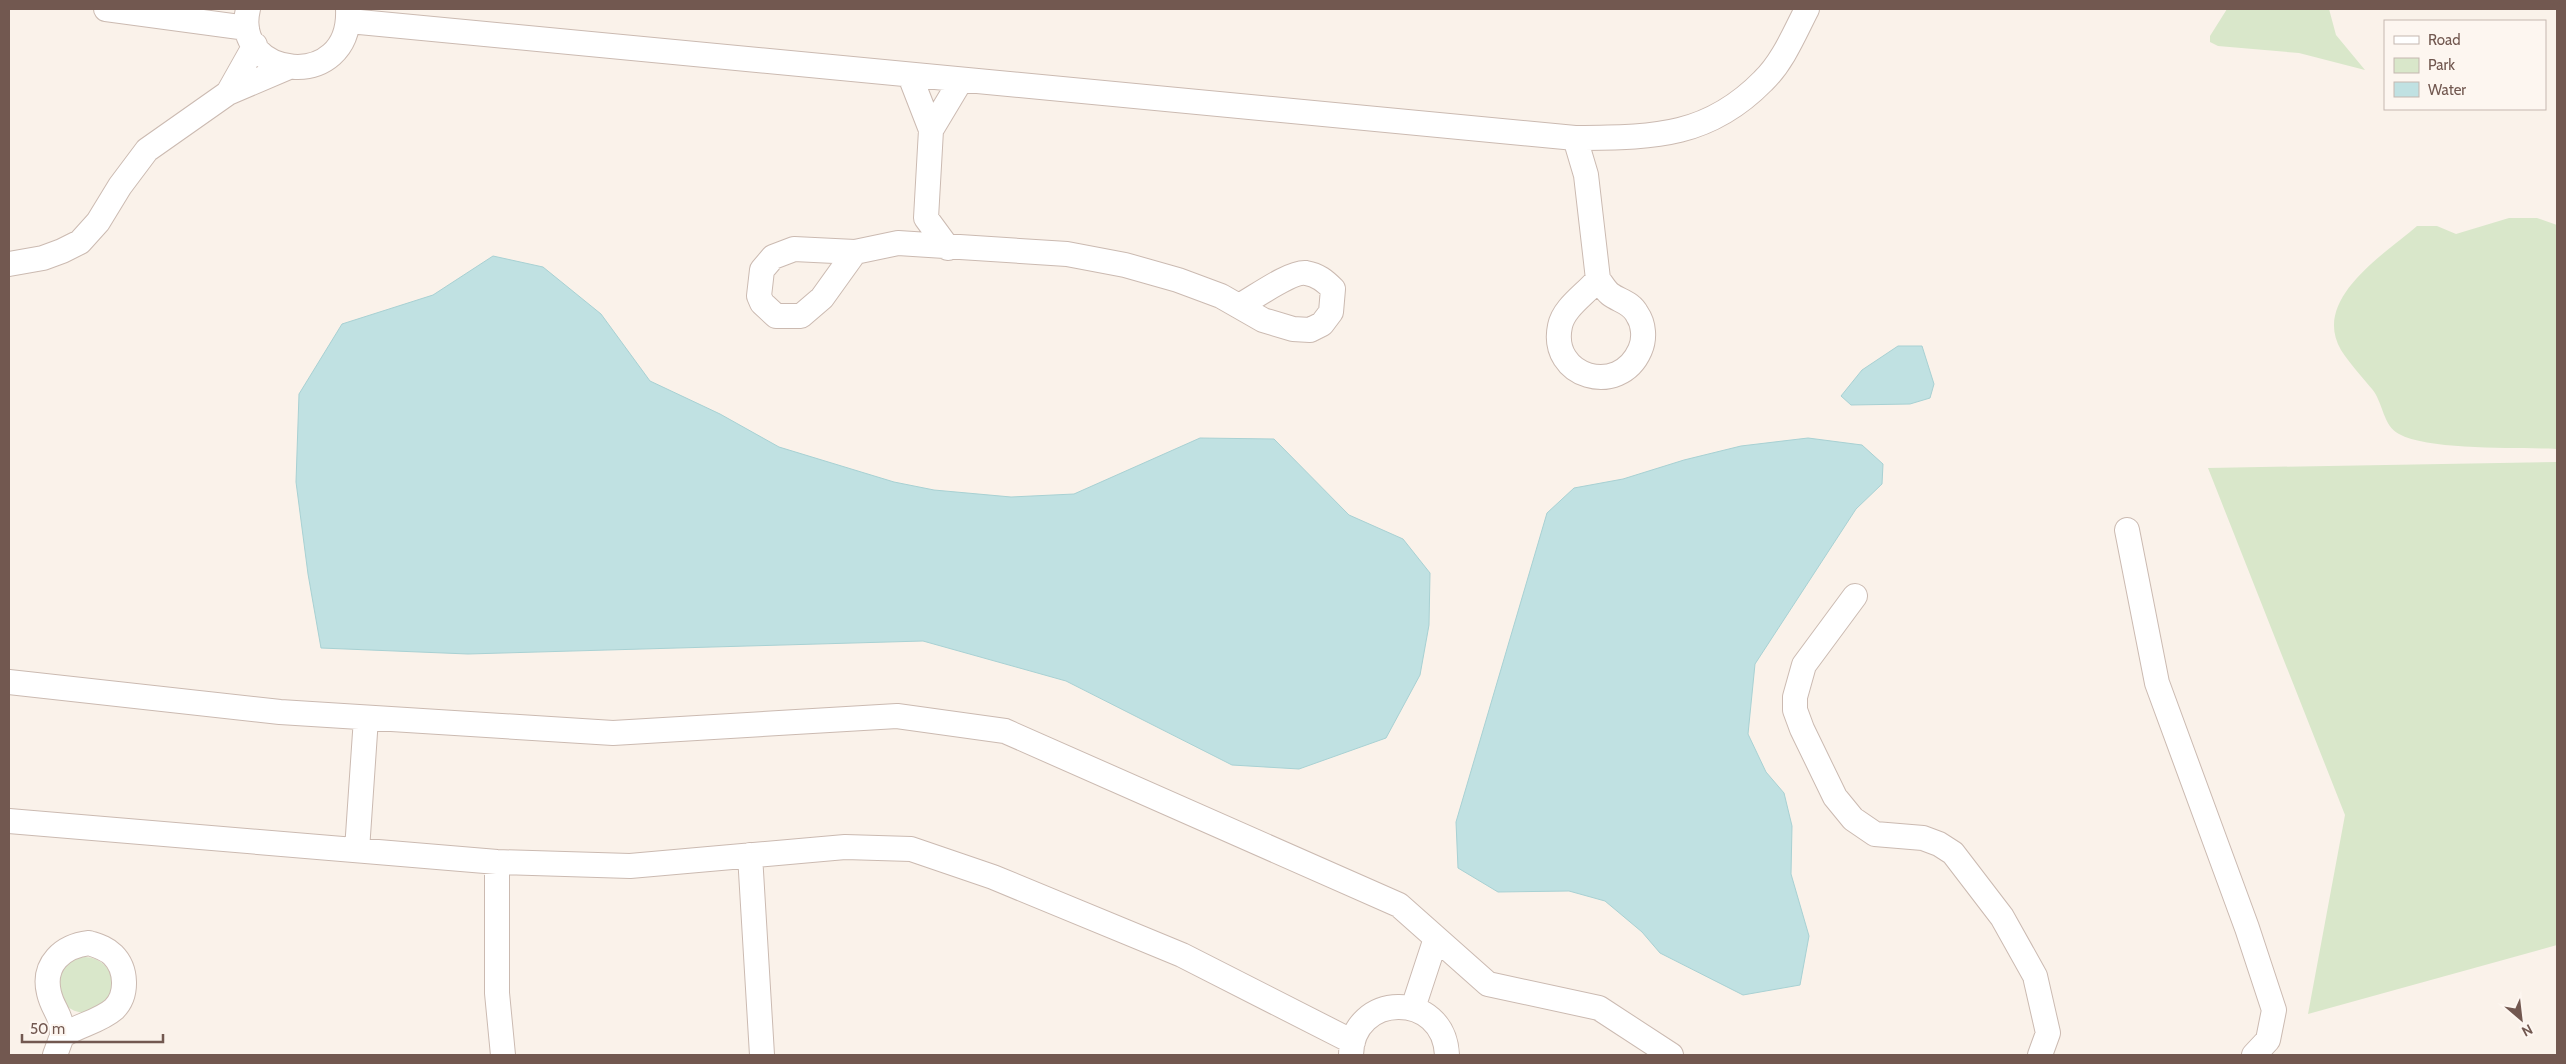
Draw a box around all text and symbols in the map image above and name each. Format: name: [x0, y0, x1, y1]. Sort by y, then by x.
legend: [2384, 20, 2546, 110]
text: Road: [2428, 31, 2461, 49]
text: Park: [2428, 56, 2455, 74]
text: Water: [2428, 81, 2466, 99]
north arrow: [2496, 994, 2546, 1044]
scale bar: [22, 1012, 164, 1044]
text: 50 m: [30, 1020, 65, 1038]
text: N: [2519, 1020, 2536, 1041]

